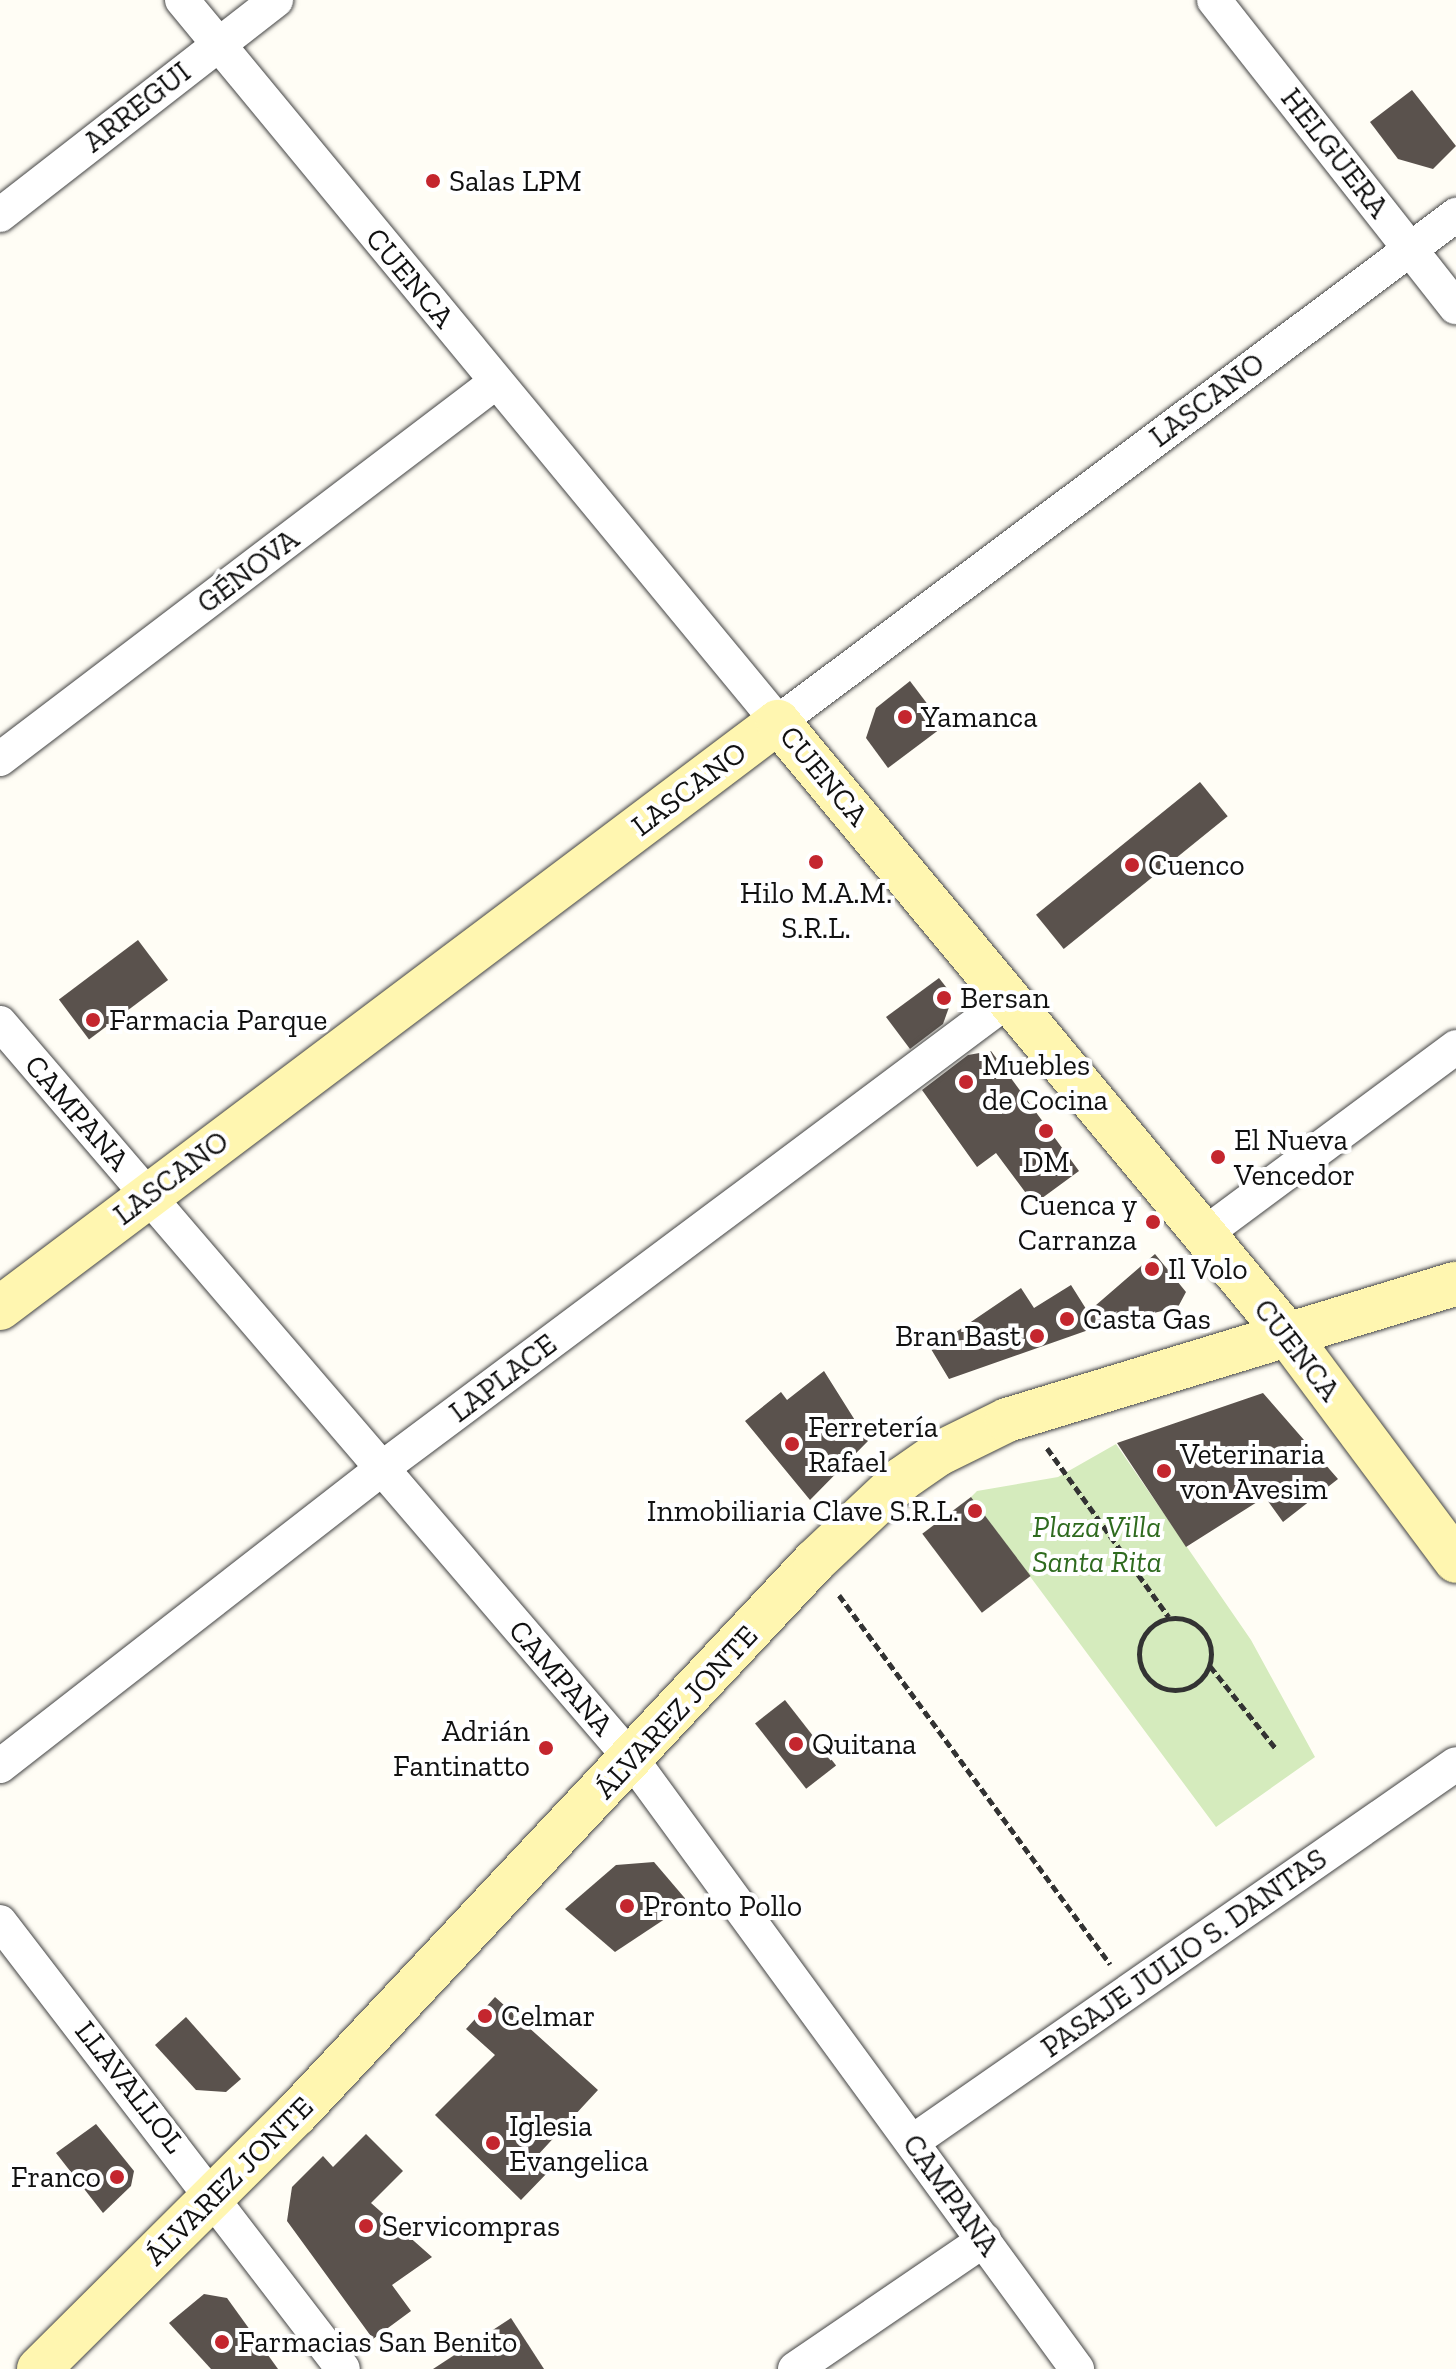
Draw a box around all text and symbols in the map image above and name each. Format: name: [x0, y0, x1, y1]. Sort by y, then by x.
street label: ARREGUI: [76, 54, 198, 160]
street label: HELGUERA: [1273, 81, 1397, 225]
place label: Salas LPM: [449, 163, 582, 199]
marker: Salas LPM: [424, 172, 442, 190]
street label: CUENCA: [358, 221, 462, 335]
street label: LASCANO: [1143, 345, 1271, 455]
street label: GÉNOVA: [190, 521, 306, 621]
place label: Yamanca: [921, 699, 1038, 735]
marker: Yamanca: [896, 708, 914, 726]
street label: CUENCA: [772, 719, 876, 833]
street label: LASCANO: [625, 734, 753, 844]
place label: Cuenco: [1148, 847, 1245, 883]
marker: Hilo M.A.M. S.R.L.: [807, 853, 825, 871]
marker: Cuenco: [1123, 856, 1141, 874]
place label: Hilo M.A.M. S.R.L.: [740, 875, 892, 946]
place label: Bersan: [960, 980, 1050, 1016]
marker: Bersan: [935, 989, 953, 1007]
place label: Farmacia Parque: [109, 1002, 327, 1038]
marker: Farmacia Parque: [84, 1011, 102, 1029]
place label: Muebles de Cocina: [982, 1047, 1108, 1118]
street label: CAMPANA: [17, 1048, 137, 1178]
marker: Muebles de Cocina: [957, 1073, 975, 1091]
marker: DM: [1037, 1122, 1055, 1140]
place label: El Nueva Vencedor: [1234, 1122, 1355, 1192]
street label: LASCANO: [107, 1123, 235, 1233]
place label: DM: [1022, 1144, 1070, 1180]
marker: El Nueva Vencedor: [1209, 1148, 1227, 1166]
place label: Cuenca y Carranza: [1018, 1187, 1137, 1258]
marker: Cuenca y Carranza: [1144, 1213, 1162, 1231]
place label: Il Volo: [1168, 1251, 1249, 1287]
marker: Il Volo: [1143, 1260, 1161, 1278]
street label: CUENCA: [1246, 1292, 1348, 1408]
place label: Casta Gas: [1083, 1301, 1211, 1337]
marker: Casta Gas: [1058, 1310, 1076, 1328]
place label: Bran Bast: [895, 1318, 1021, 1354]
street label: LAPLACE: [442, 1326, 564, 1430]
marker: Bran Bast: [1028, 1327, 1046, 1345]
place label: Ferretería Rafael: [808, 1409, 938, 1480]
marker: Ferretería Rafael: [783, 1435, 801, 1453]
place label: Veterinaria von Avesim: [1180, 1436, 1328, 1506]
marker: Veterinaria von Avesim: [1155, 1462, 1173, 1480]
place label: Inmobiliaria Clave S.R.L.: [647, 1493, 959, 1529]
marker: Inmobiliaria Clave S.R.L.: [966, 1502, 984, 1520]
park label: Plaza Villa Santa Rita: [1032, 1509, 1162, 1580]
street label: CAMPANA: [501, 1613, 621, 1743]
street label: ÁLVAREZ JONTE: [586, 1618, 766, 1806]
place label: Adrián Fantinatto: [393, 1713, 530, 1784]
place label: Quitana: [812, 1726, 917, 1762]
marker: Quitana: [787, 1735, 805, 1753]
marker: Adrián Fantinatto: [537, 1739, 555, 1757]
street label: PASAJE JULIO S. DANTAS: [1034, 1841, 1334, 2065]
place label: Pronto Pollo: [643, 1888, 802, 1924]
marker: Pronto Pollo: [618, 1897, 636, 1915]
place label: Celmar: [501, 1998, 595, 2034]
marker: Celmar: [476, 2007, 494, 2025]
street label: LLAVALLOL: [67, 2014, 193, 2160]
street label: ÁLVAREZ JONTE: [137, 2089, 321, 2273]
place label: Iglesia Evangelica: [509, 2108, 649, 2178]
street label: CAMPANA: [895, 2127, 1007, 2263]
marker: Iglesia Evangelica: [484, 2134, 502, 2152]
place label: Franco: [11, 2159, 101, 2195]
marker: Franco: [108, 2168, 126, 2186]
place label: Servicompras: [382, 2208, 560, 2244]
marker: Servicompras: [357, 2217, 375, 2235]
place label: Farmacias San Benito: [238, 2324, 517, 2360]
marker: Farmacias San Benito: [213, 2333, 231, 2351]

